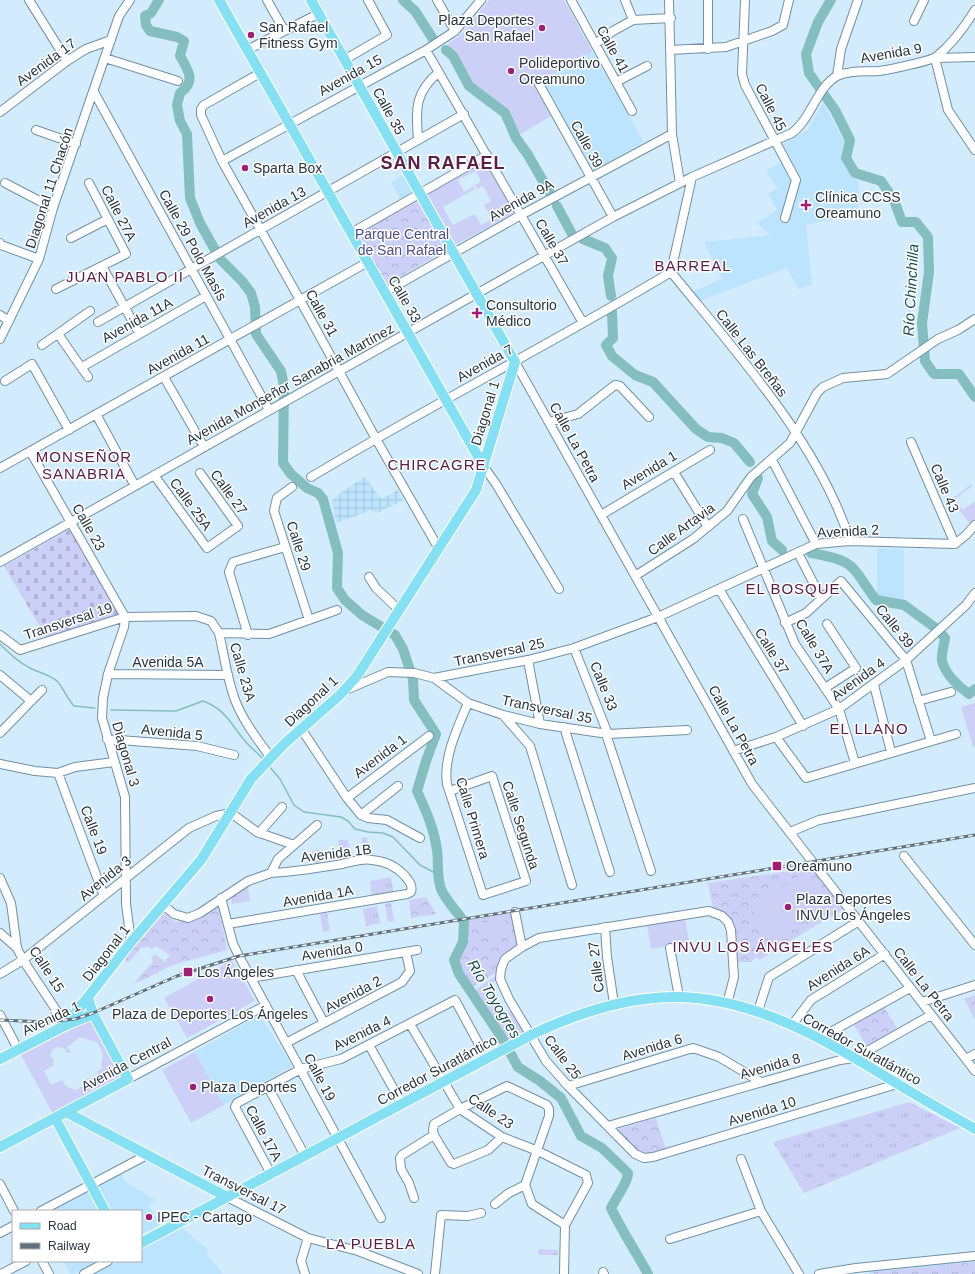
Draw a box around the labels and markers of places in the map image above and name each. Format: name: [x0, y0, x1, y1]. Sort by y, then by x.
place label: Plaza Deportes San Rafael: [438, 12, 534, 44]
place label: San Rafael Fitness Gym: [259, 19, 338, 51]
marker: Plaza Deportes San Rafael: [537, 23, 547, 33]
marker: San Rafael Fitness Gym: [246, 30, 256, 40]
place label: Polideportivo Oreamuno: [519, 55, 600, 87]
marker: Polideportivo Oreamuno: [506, 66, 516, 76]
place label: Sparta Box: [253, 160, 322, 176]
marker: Sparta Box: [240, 163, 250, 173]
place label: Clínica CCSS Oreamuno: [815, 189, 901, 221]
marker: Clínica CCSS Oreamuno: [800, 199, 812, 211]
place label: Consultorio Médico: [486, 297, 557, 329]
marker: Consultorio Médico: [471, 307, 483, 319]
place label: Oreamuno: [786, 858, 852, 874]
marker: Oreamuno: [771, 860, 783, 872]
place label: Plaza Deportes INVU Los Ángeles: [796, 891, 910, 923]
marker: Plaza Deportes INVU Los Ángeles: [783, 902, 793, 912]
place label: Los Ángeles: [197, 964, 274, 980]
marker: Los Ángeles: [182, 966, 194, 978]
marker: Plaza de Deportes Los Ángeles: [205, 994, 215, 1004]
place label: Plaza de Deportes Los Ángeles: [112, 1006, 308, 1022]
place label: Plaza Deportes: [201, 1079, 297, 1095]
marker: Plaza Deportes: [188, 1082, 198, 1092]
place label: IPEC - Cartago: [157, 1209, 252, 1225]
marker: IPEC - Cartago: [144, 1212, 154, 1222]

